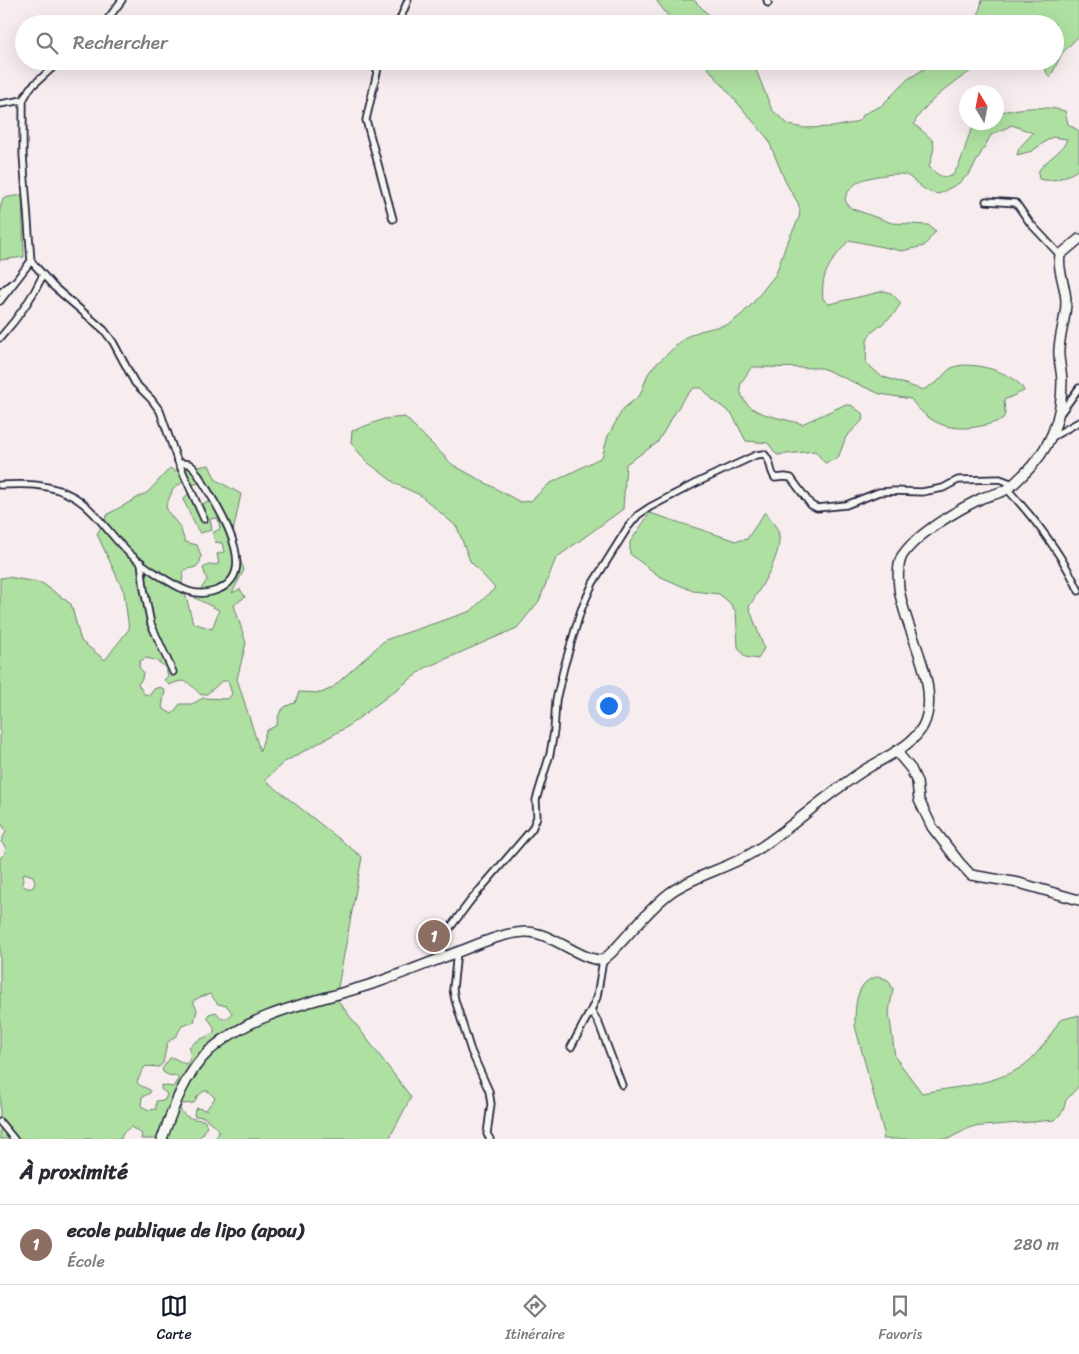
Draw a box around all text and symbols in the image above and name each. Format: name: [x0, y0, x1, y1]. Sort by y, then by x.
search box: [15, 15, 1064, 70]
text: Rechercher: [73, 26, 168, 59]
icon: search: [33, 29, 61, 57]
north arrow: [959, 85, 1004, 130]
your location: [596, 693, 622, 719]
pin: 1: [418, 917, 450, 955]
text: À proximité: [20, 1153, 128, 1191]
text: ecole publique de lipo (apou): [67, 1214, 303, 1247]
text: 1: [33, 1230, 39, 1259]
text: 280 m: [1014, 1230, 1059, 1259]
text: École: [67, 1247, 105, 1276]
tab: Carte: [157, 1292, 192, 1347]
tab: Itinéraire: [505, 1292, 565, 1347]
tab: Favoris: [879, 1292, 922, 1347]

